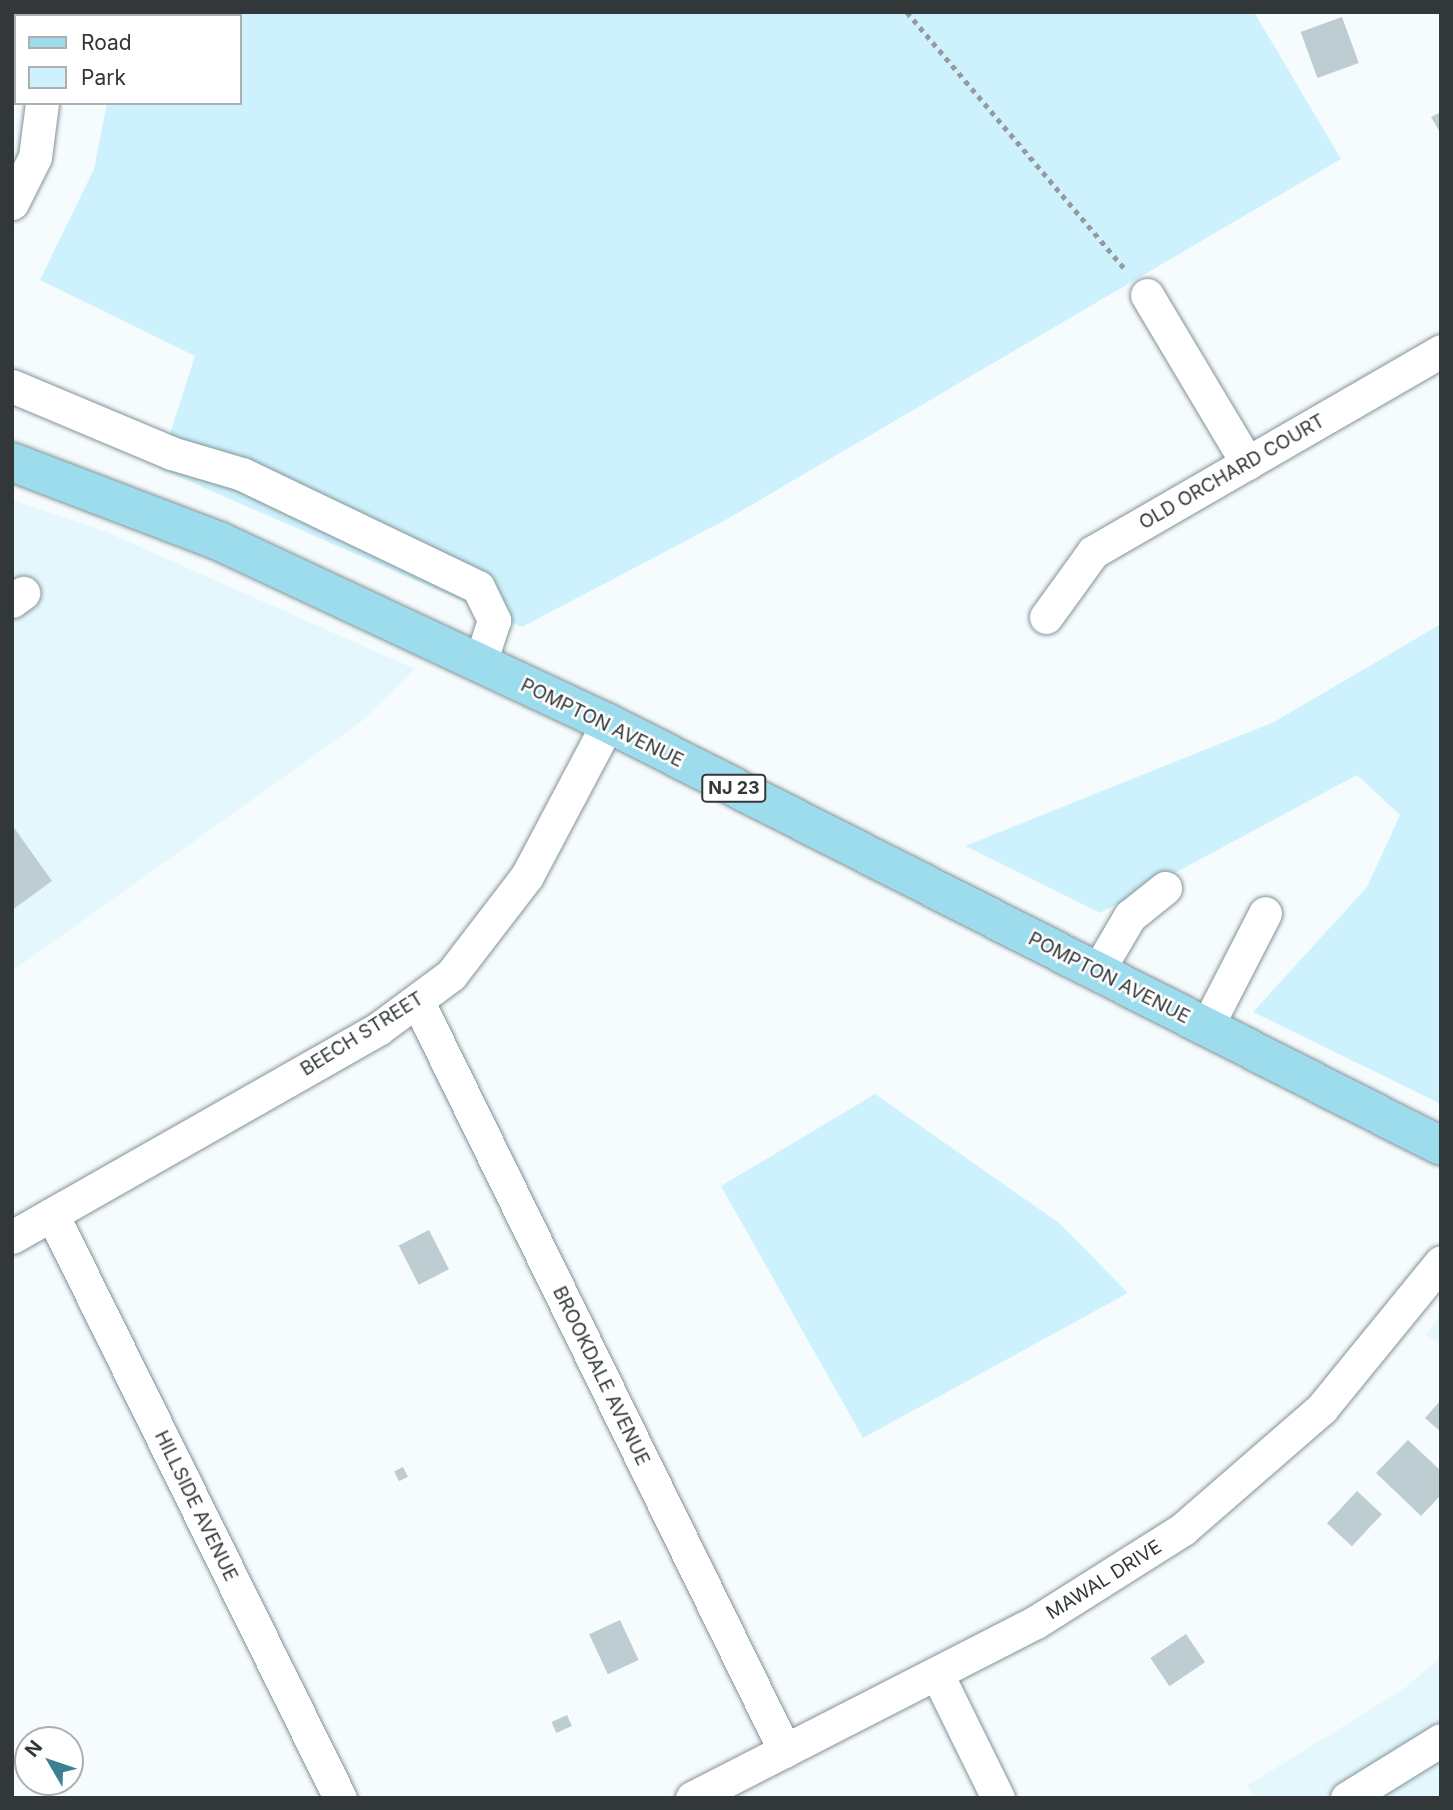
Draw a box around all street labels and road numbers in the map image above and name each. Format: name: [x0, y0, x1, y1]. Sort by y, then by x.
street label: OLD ORCHARD COURT: [1135, 409, 1329, 535]
street label: POMPTON AVENUE: [517, 674, 687, 772]
road number: NJ 23: [701, 774, 767, 802]
street label: POMPTON AVENUE: [1024, 927, 1194, 1029]
street label: BEECH STREET: [296, 987, 428, 1081]
street label: BROOKDALE AVENUE: [548, 1283, 654, 1469]
street label: HILLSIDE AVENUE: [150, 1427, 242, 1585]
street label: MAWAL DRIVE: [1042, 1535, 1166, 1625]

